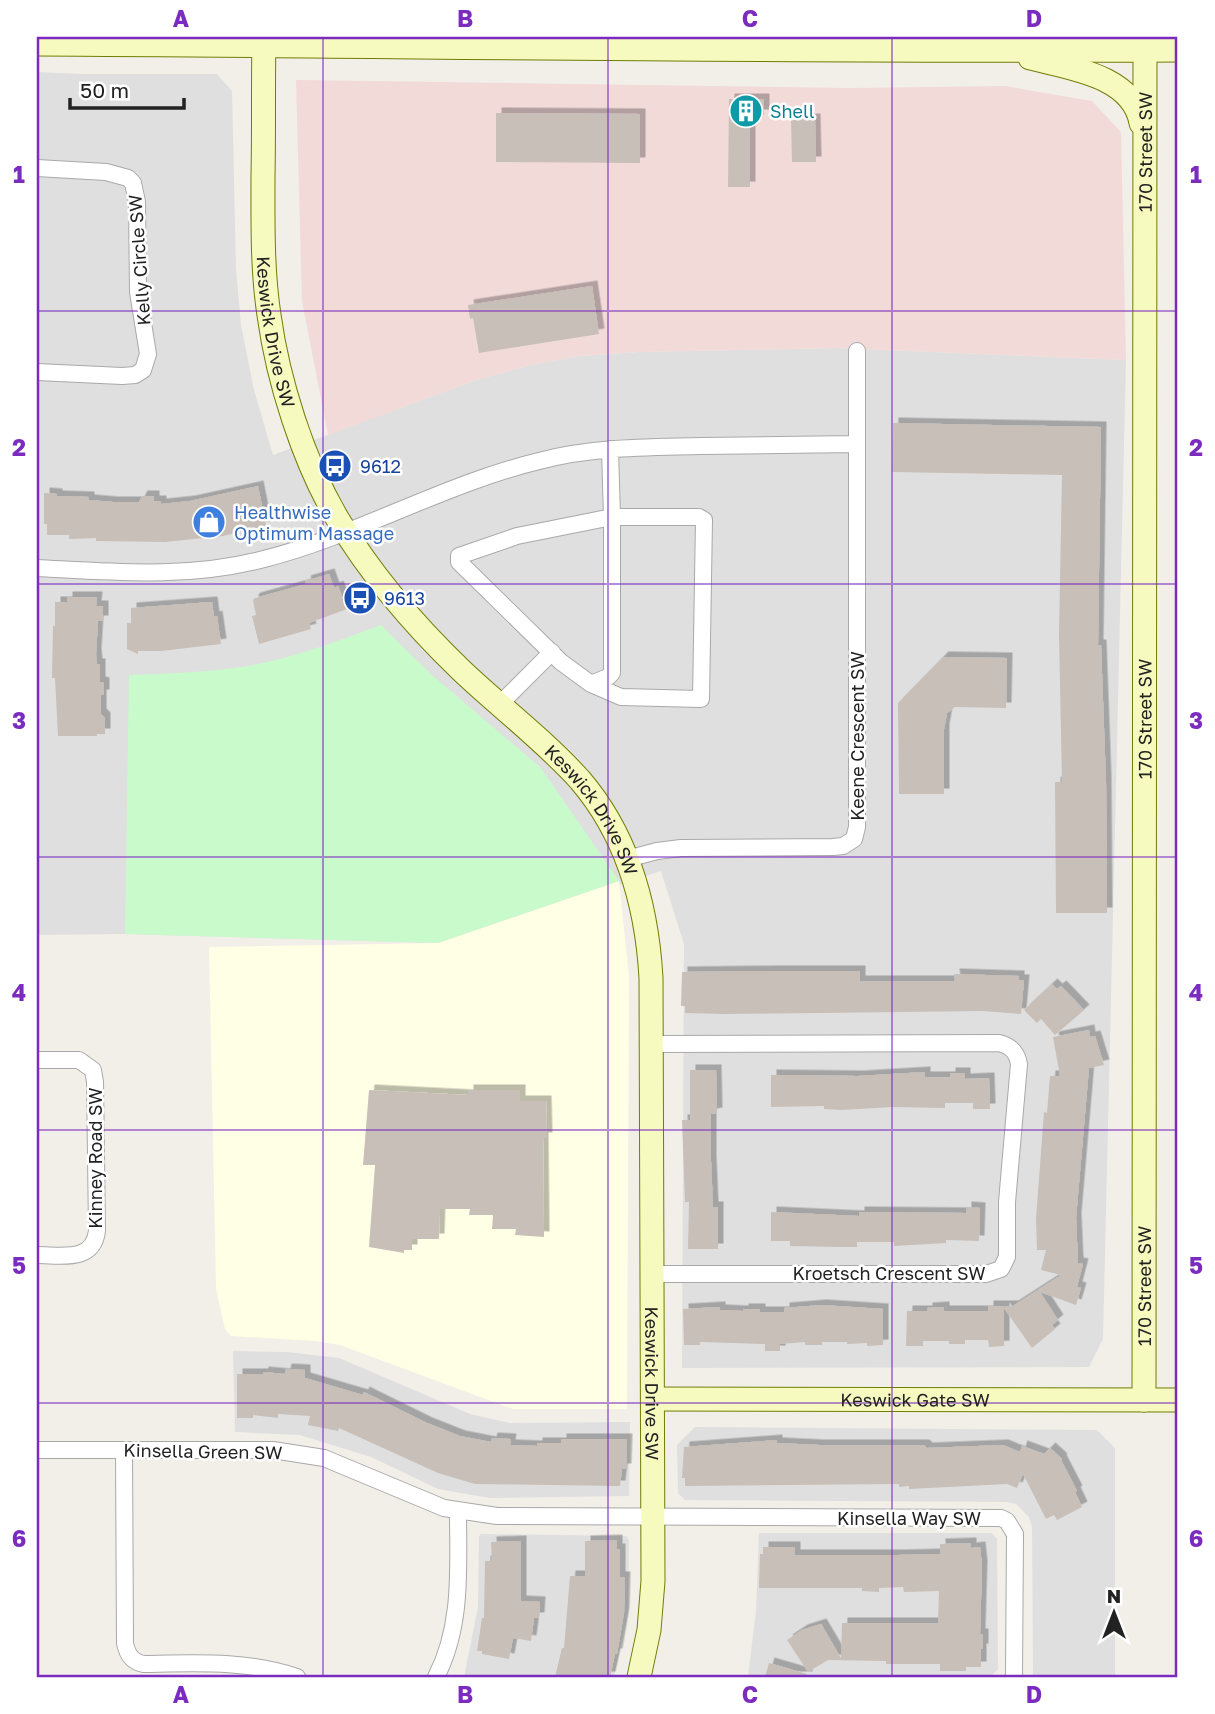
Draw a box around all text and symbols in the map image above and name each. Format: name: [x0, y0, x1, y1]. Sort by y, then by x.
text: A: [173, 4, 190, 32]
text: B: [457, 4, 473, 32]
text: C: [742, 4, 758, 32]
text: D: [1026, 4, 1042, 32]
scale bar: [70, 66, 184, 110]
text: 50 m: [80, 77, 129, 103]
building icon: Shell: [727, 92, 765, 130]
street label: 170 Street SW: [1134, 92, 1156, 212]
place label: Shell: [770, 100, 815, 122]
text: 1: [13, 160, 25, 188]
text: 1: [1190, 160, 1202, 188]
street label: Kelly Circle SW: [123, 194, 155, 326]
street label: Keswick Drive SW: [253, 256, 300, 410]
text: 2: [12, 433, 26, 461]
text: 2: [1189, 433, 1203, 461]
bus stop icon: 9612: [316, 447, 354, 485]
place label: 9612: [360, 455, 401, 477]
place label: Healthwise Optimum Massage: [234, 501, 394, 544]
shop icon: Healthwise Optimum Massage: [190, 503, 228, 541]
bus stop icon: 9613: [341, 579, 379, 617]
place label: 9613: [384, 587, 425, 609]
street label: Keene Crescent SW: [846, 651, 868, 821]
street label: 170 Street SW: [1133, 659, 1156, 779]
text: 3: [12, 706, 26, 734]
text: 3: [1189, 706, 1203, 734]
street label: Keswick Drive SW: [541, 740, 643, 878]
text: 4: [12, 978, 26, 1006]
text: 4: [1189, 978, 1203, 1006]
street label: Kinney Road SW: [84, 1087, 106, 1229]
street label: 170 Street SW: [1133, 1226, 1155, 1346]
text: 5: [12, 1251, 26, 1279]
text: 5: [1189, 1251, 1203, 1279]
street label: Kroetsch Crescent SW: [792, 1262, 986, 1284]
street label: Keswick Drive SW: [641, 1307, 664, 1460]
street label: Keswick Gate SW: [840, 1388, 990, 1411]
street label: Kinsella Green SW: [123, 1439, 283, 1463]
street label: Kinsella Way SW: [837, 1507, 981, 1529]
text: 6: [12, 1524, 26, 1552]
text: 6: [1189, 1524, 1203, 1552]
north arrow: [1078, 1578, 1148, 1648]
text: N: [1107, 1584, 1121, 1607]
text: A: [173, 1680, 190, 1708]
text: B: [457, 1680, 473, 1708]
text: C: [742, 1680, 758, 1708]
text: D: [1026, 1680, 1042, 1708]

